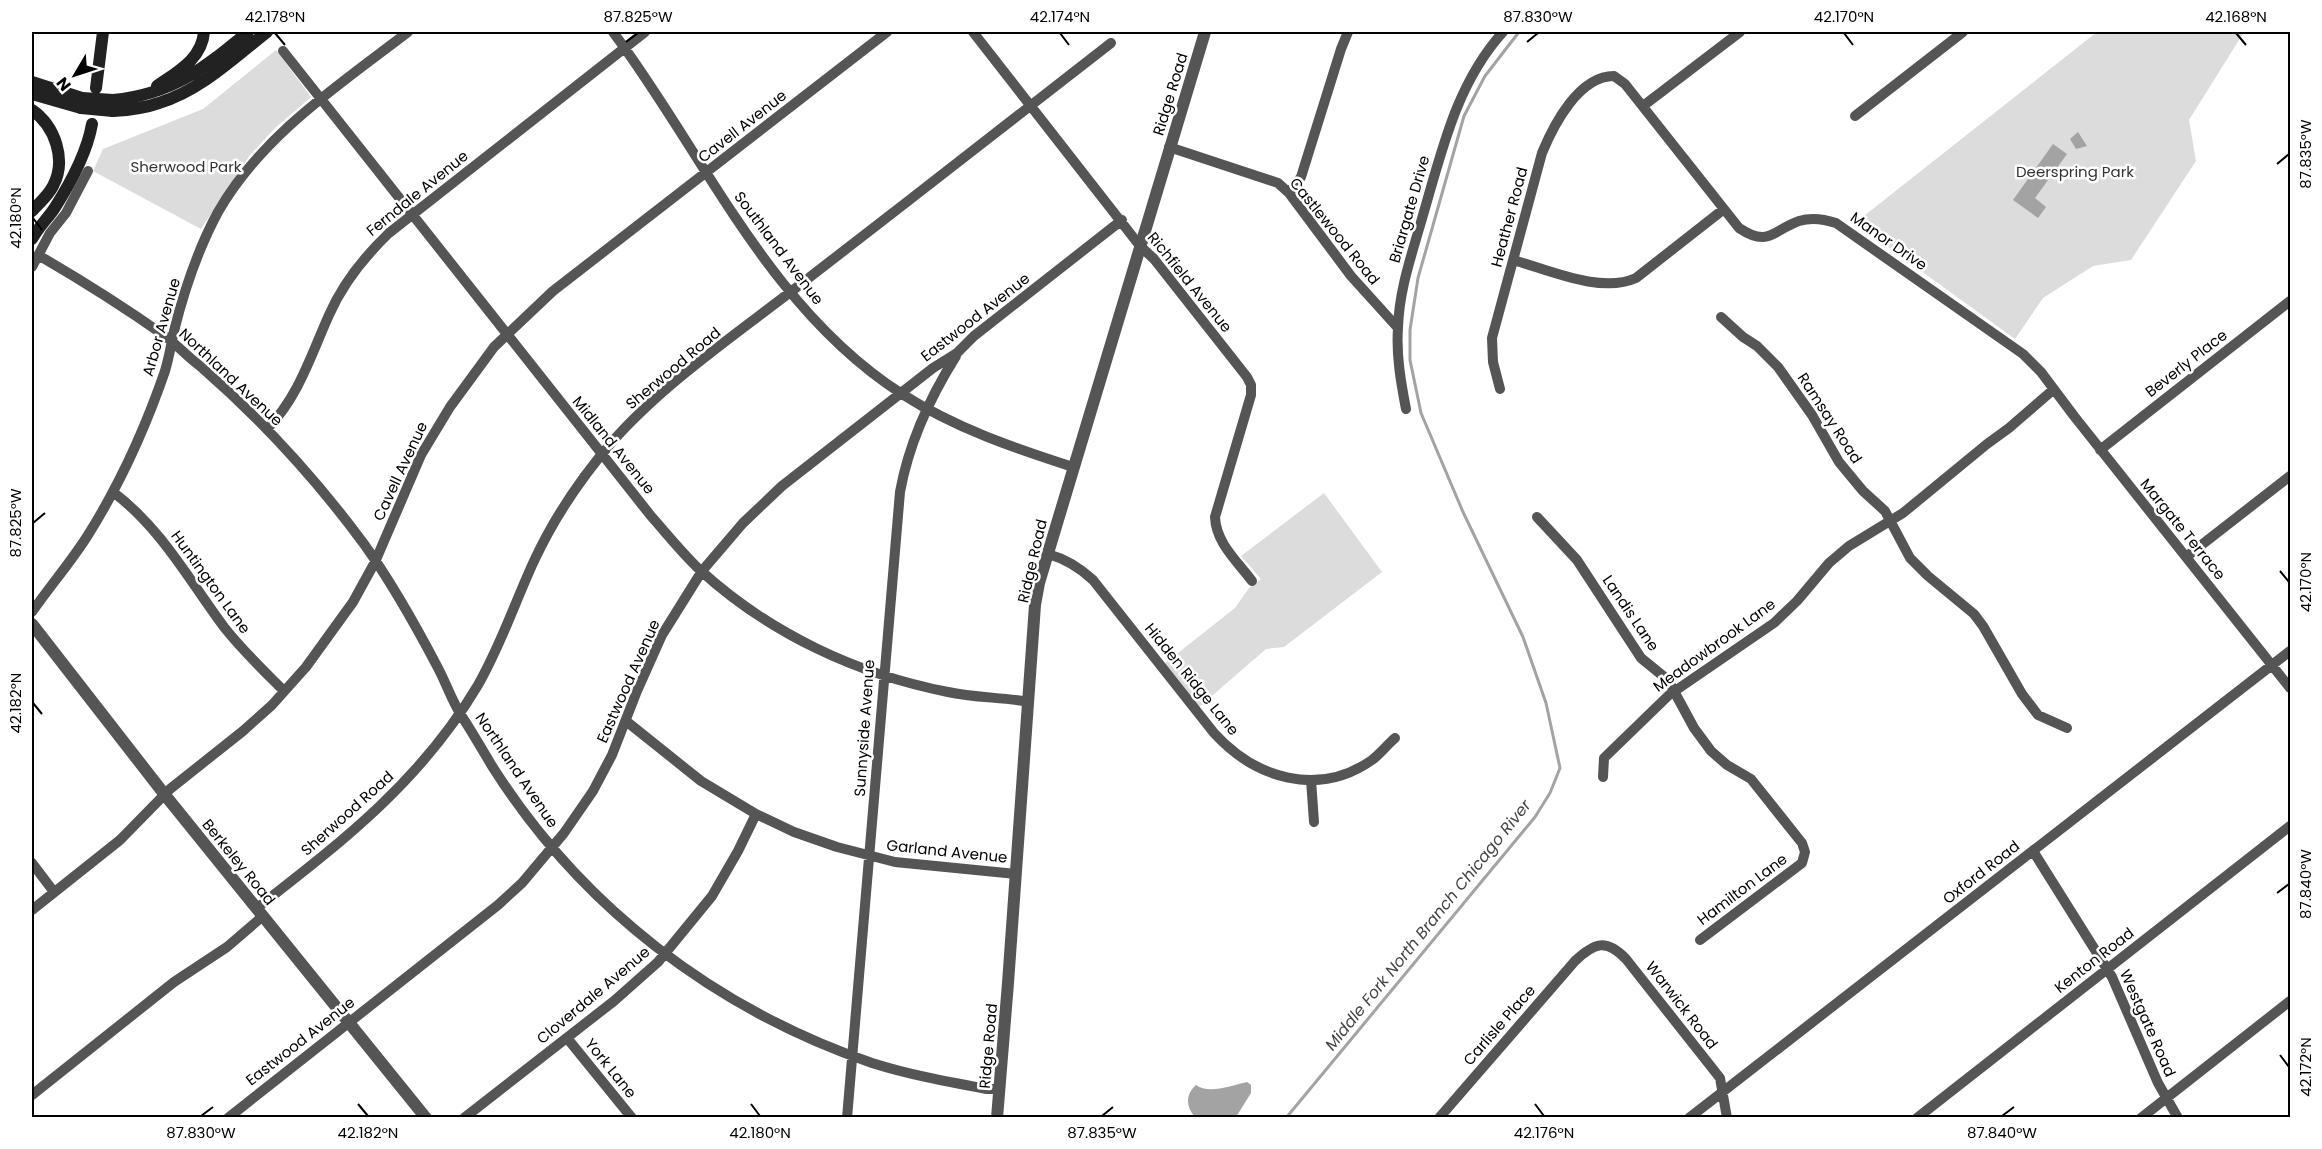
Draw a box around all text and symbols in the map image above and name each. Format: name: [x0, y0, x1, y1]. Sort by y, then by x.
text: 42.178°N: [245, 6, 305, 27]
text: 87.825°W: [603, 6, 673, 27]
text: 42.174°N: [1030, 6, 1090, 27]
text: 87.830°W: [1503, 6, 1573, 27]
text: 42.170°N: [1814, 6, 1874, 27]
text: 42.168°N: [2205, 6, 2267, 27]
north arrow: [45, 45, 105, 105]
street label: Ridge Road: [1147, 50, 1193, 138]
text: N: [51, 72, 76, 96]
street label: Cavell Avenue: [693, 85, 791, 167]
text: 87.835°W: [2295, 119, 2316, 189]
street label: Ferndale Avenue: [362, 145, 472, 241]
street label: Briargate Drive: [1384, 153, 1434, 265]
park label: Sherwood Park: [130, 156, 242, 177]
park label: Deerspring Park: [2016, 161, 2134, 182]
street label: Heather Road: [1486, 165, 1532, 269]
street label: Castlewood Road: [1285, 173, 1385, 289]
text: 42.180°N: [5, 187, 26, 249]
street label: Southland Avenue: [729, 187, 829, 309]
street label: Manor Drive: [1846, 207, 1932, 275]
street label: Richfield Avenue: [1143, 227, 1237, 337]
street label: Eastwood Avenue: [916, 268, 1034, 366]
street label: Arbor Avenue: [137, 275, 185, 379]
street label: Sherwood Road: [621, 322, 725, 414]
street label: Northland Avenue: [175, 323, 287, 431]
street label: Beverly Place: [2141, 324, 2231, 402]
street label: Ramsay Road: [1793, 369, 1867, 467]
street label: Midland Avenue: [568, 392, 660, 498]
street label: Cavell Avenue: [368, 418, 432, 524]
street label: Margate Terrace: [2136, 474, 2230, 584]
text: 87.825°W: [5, 488, 26, 558]
street label: Ridge Road: [1012, 517, 1052, 605]
street label: Huntington Lane: [166, 526, 256, 638]
text: 42.170°N: [2295, 552, 2316, 612]
street label: Landis Lane: [1598, 571, 1664, 655]
street label: Meadowbrook Lane: [1649, 593, 1779, 697]
street label: Eastwood Avenue: [591, 616, 665, 746]
street label: Hidden Ridge Lane: [1140, 618, 1244, 740]
street label: Sunnyside Avenue: [849, 659, 879, 797]
text: 42.182°N: [5, 673, 26, 733]
street label: Northland Avenue: [471, 708, 563, 832]
street label: Sherwood Road: [296, 766, 398, 860]
water label: Middle Fork North Branch Chicago River: [1319, 794, 1537, 1055]
street label: Berkeley Road: [198, 814, 280, 910]
street label: Garland Avenue: [886, 834, 1008, 868]
street label: Oxford Road: [1938, 835, 2024, 909]
street label: Hamilton Lane: [1693, 848, 1791, 930]
text: 87.840°W: [2295, 849, 2316, 919]
street label: Kenton Road: [2050, 922, 2138, 998]
street label: Cloverdale Avenue: [532, 941, 654, 1049]
street label: Warwick Road: [1641, 957, 1723, 1053]
street label: Westgate Road: [2115, 966, 2181, 1080]
street label: Carlisle Place: [1458, 980, 1540, 1070]
street label: Eastwood Avenue: [241, 992, 359, 1090]
street label: Ridge Road: [974, 1003, 1002, 1089]
street label: York Lane: [580, 1034, 642, 1102]
text: 42.172°N: [2295, 1037, 2316, 1097]
text: 87.830°W: [166, 1122, 236, 1143]
text: 42.182°N: [338, 1122, 398, 1143]
text: 42.180°N: [729, 1122, 791, 1143]
text: 87.835°W: [1067, 1122, 1137, 1143]
text: 42.176°N: [1514, 1122, 1574, 1143]
text: 87.840°W: [1967, 1122, 2037, 1143]

